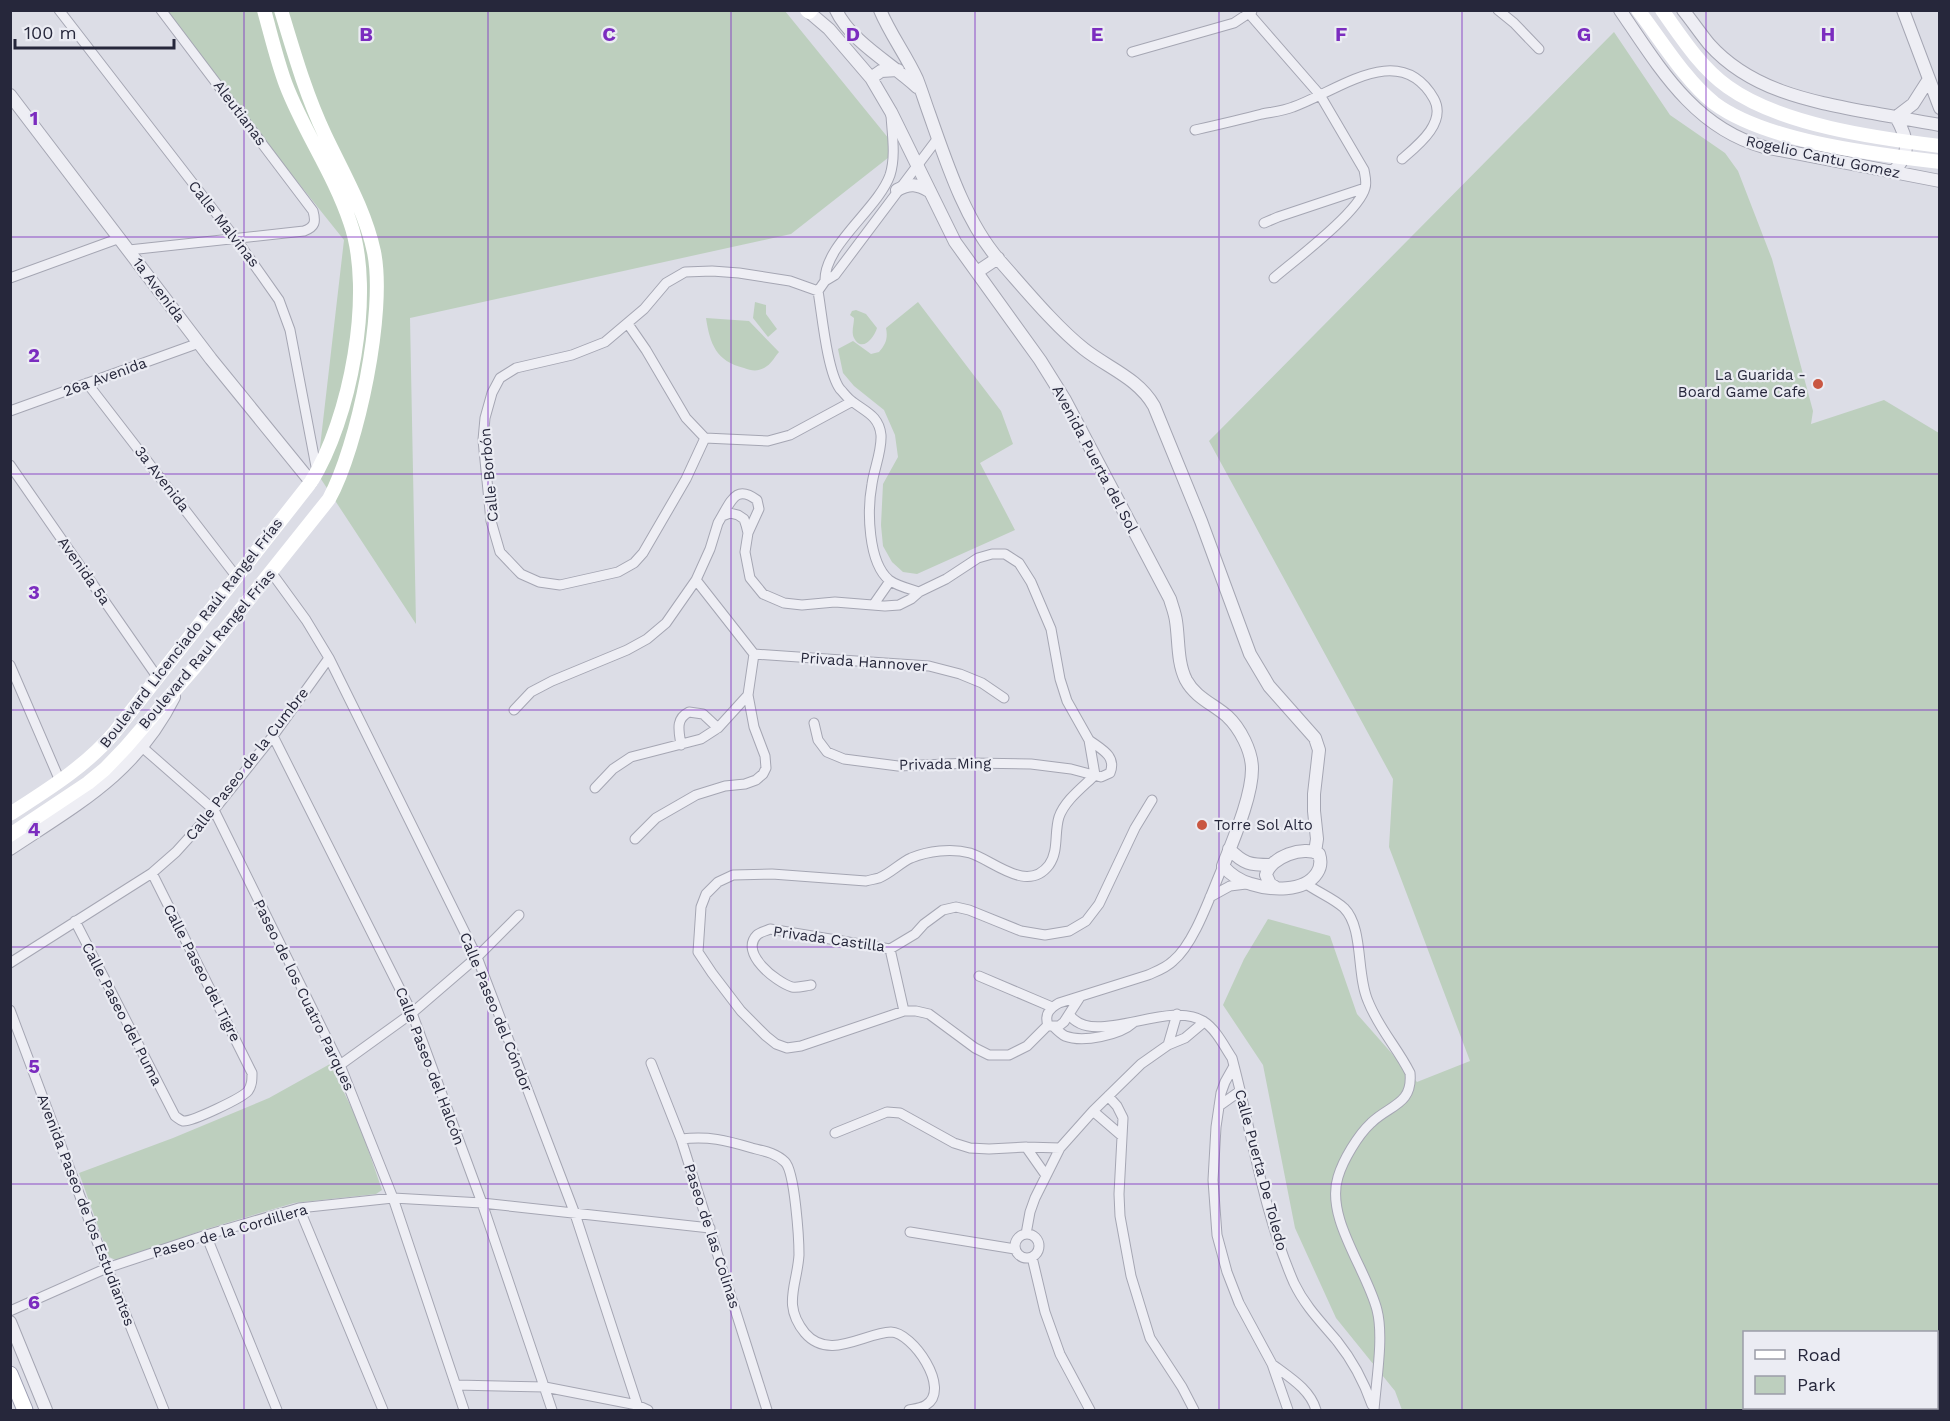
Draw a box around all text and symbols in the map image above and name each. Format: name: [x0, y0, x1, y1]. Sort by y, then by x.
scale bar: [15, 12, 174, 50]
text: 100 m: [24, 22, 77, 43]
text: B: [359, 22, 373, 46]
text: C: [602, 22, 616, 46]
text: D: [846, 22, 860, 46]
text: E: [1091, 22, 1103, 46]
text: F: [1335, 22, 1347, 46]
text: G: [1577, 22, 1591, 46]
text: H: [1821, 22, 1835, 46]
street label: Aleutianas: [210, 77, 270, 149]
text: 1: [30, 106, 38, 130]
street label: Rogelio Cantu Gomez: [1744, 132, 1902, 182]
street label: Calle Malvinas: [185, 177, 263, 271]
street label: 1a Avenida: [129, 254, 189, 326]
text: 2: [28, 343, 40, 367]
street label: 26a Avenida: [61, 353, 150, 400]
place label: La Guarida - Board Game Cafe: [1678, 366, 1806, 401]
marker: La Guarida - Board Game Cafe: [1811, 377, 1825, 391]
street label: Avenida Puerta del Sol: [1048, 382, 1142, 536]
street label: Calle Borbón: [476, 427, 502, 523]
street label: 3a Avenida: [131, 443, 194, 516]
street label: Boulevard Licenciado Raúl Rangel Frías: [96, 514, 286, 752]
street label: Avenida 5a: [54, 533, 114, 609]
street label: Boulevard Raul Rangel Frias: [135, 565, 279, 733]
text: 3: [28, 580, 40, 604]
street label: Privada Hannover: [800, 649, 928, 675]
street label: Calle Paseo de la Cumbre: [182, 684, 312, 844]
street label: Privada Ming: [899, 754, 991, 774]
place label: Torre Sol Alto: [1214, 816, 1313, 834]
text: 4: [28, 817, 41, 841]
marker: Torre Sol Alto: [1195, 818, 1209, 832]
street label: Paseo de los Cuatro Parques: [250, 896, 358, 1094]
street label: Calle Paseo del Tigre: [159, 901, 245, 1045]
street label: Privada Castilla: [772, 922, 887, 956]
street label: Calle Paseo del Cóndor: [456, 930, 536, 1094]
street label: Calle Paseo del Puma: [78, 939, 166, 1089]
street label: Calle Paseo del Halcón: [391, 984, 469, 1148]
text: 5: [28, 1054, 40, 1078]
street label: Calle Puerta De Toledo: [1231, 1087, 1291, 1253]
street label: Avenida Paseo de los Estudiantes: [33, 1092, 139, 1329]
street label: Paseo de las Colinas: [680, 1161, 744, 1311]
street label: Paseo de la Cordillera: [151, 1200, 310, 1262]
text: 6: [28, 1290, 40, 1314]
legend: [1743, 1331, 1938, 1409]
text: Road: [1797, 1344, 1841, 1365]
text: Park: [1797, 1374, 1836, 1395]

